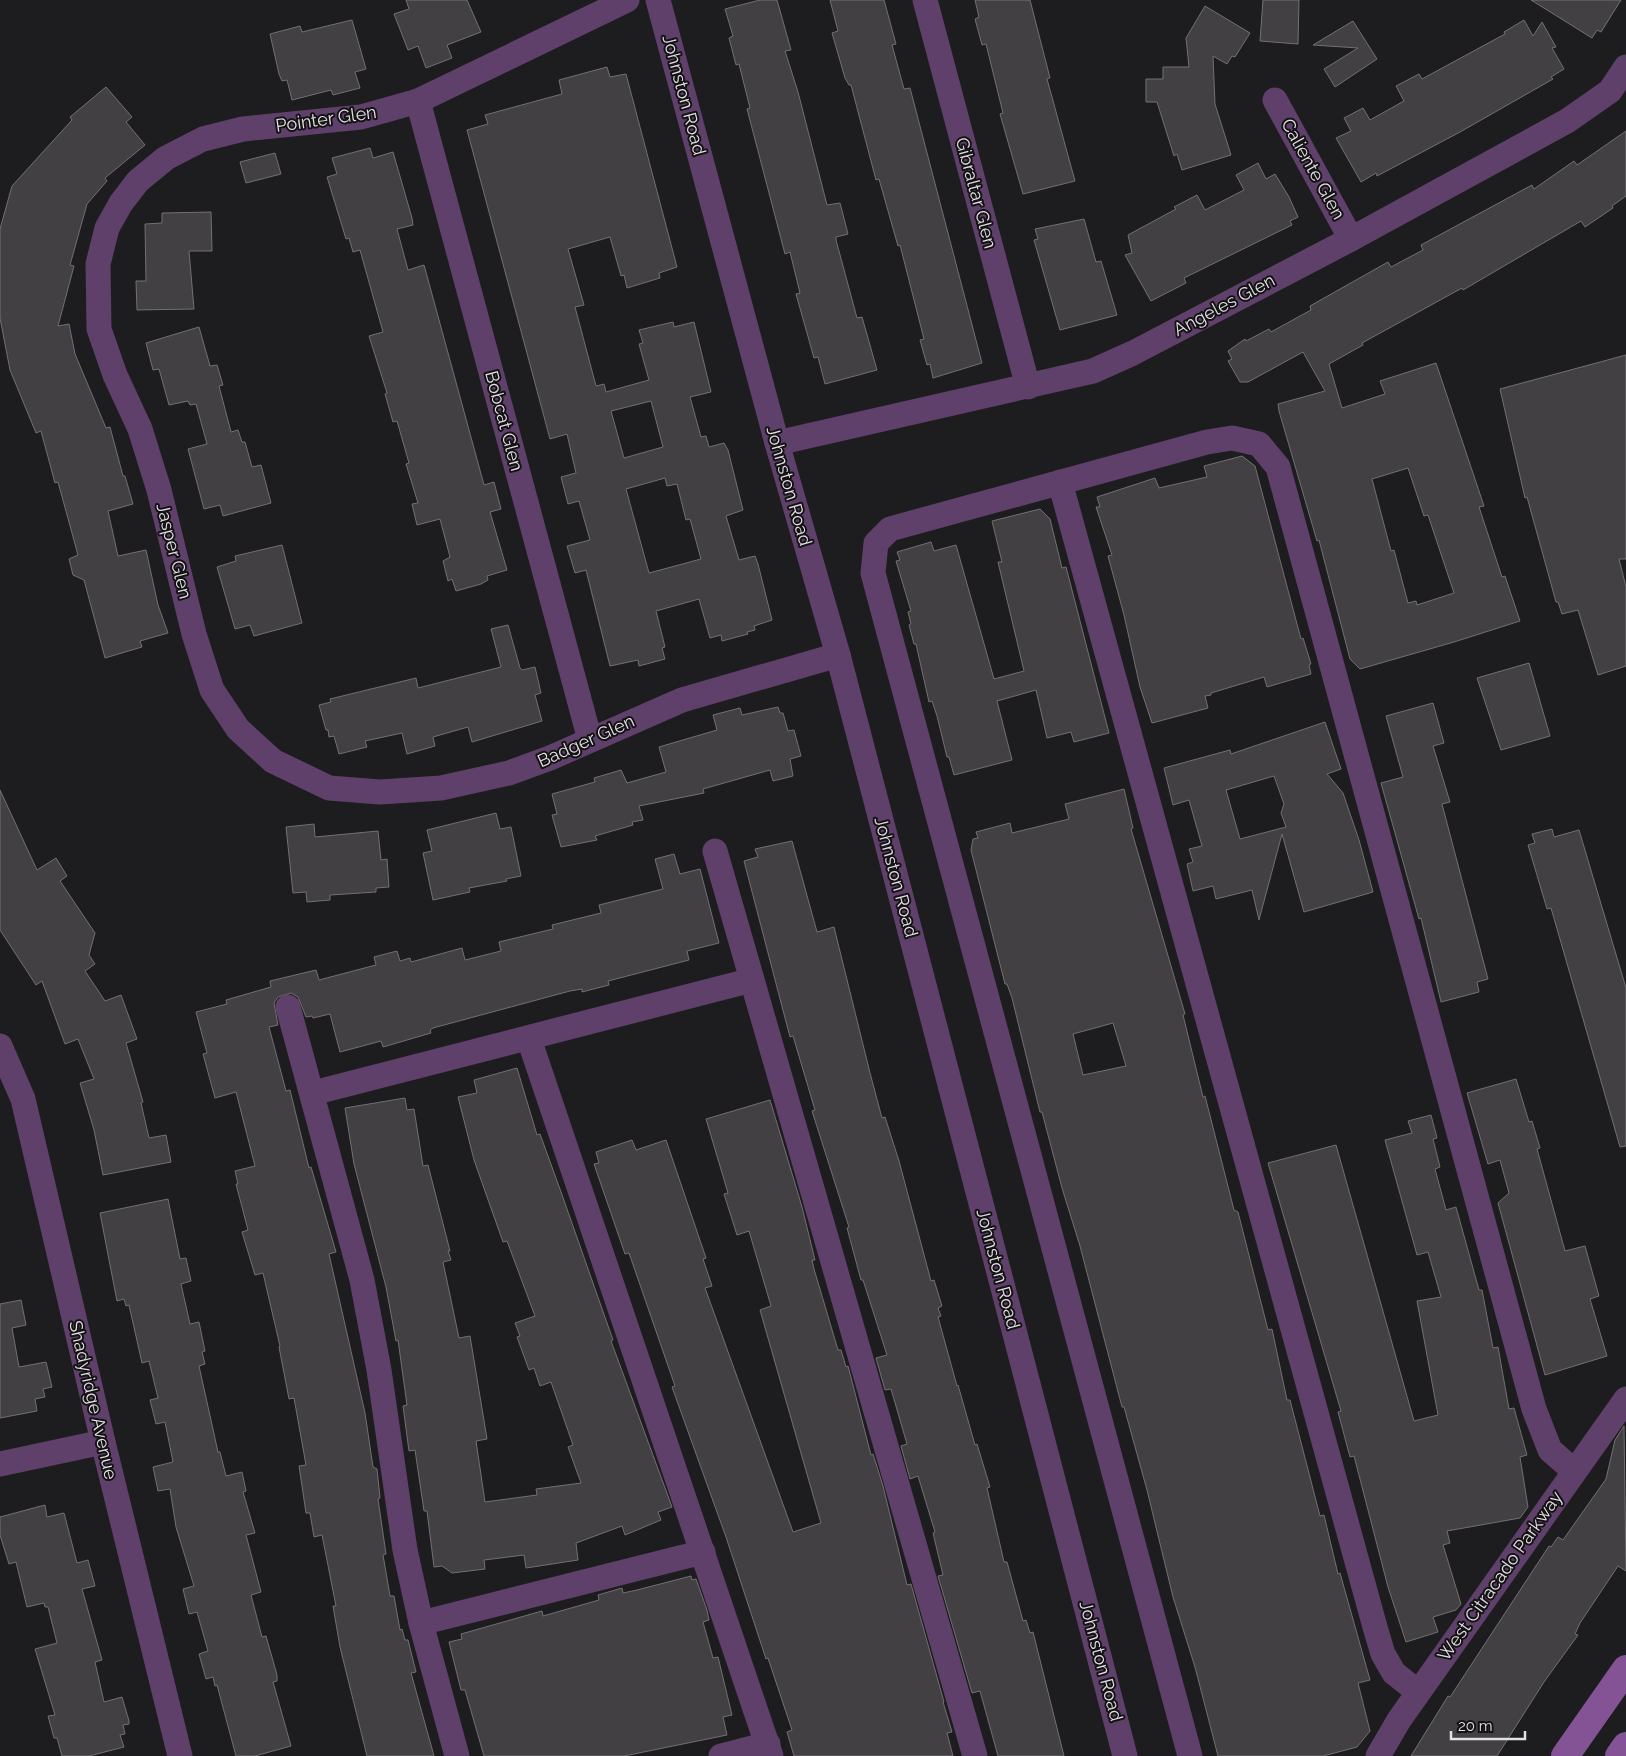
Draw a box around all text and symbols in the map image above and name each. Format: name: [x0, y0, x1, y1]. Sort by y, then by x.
street label: Johnston Road: [658, 32, 711, 157]
street label: Pointer Glen: [274, 101, 378, 136]
street label: Caliente Glen: [1277, 115, 1350, 223]
street label: Gibraltar Glen: [952, 135, 1001, 251]
street label: Angeles Glen: [1169, 269, 1278, 340]
street label: Bobcat Glen: [481, 368, 528, 473]
street label: Johnston Road: [762, 423, 817, 548]
street label: Jasper Glen: [152, 501, 197, 601]
street label: Badger Glen: [534, 710, 638, 771]
street label: Johnston Road: [870, 814, 923, 939]
street label: Johnston Road: [972, 1206, 1025, 1331]
street label: Shadyridge Avenue: [65, 1318, 122, 1482]
street label: West Citracado Parkway: [1433, 1487, 1566, 1665]
street label: Johnston Road: [1075, 1598, 1128, 1723]
scale bar: [1451, 1708, 1525, 1740]
text: 20 m: [1458, 1717, 1493, 1735]

